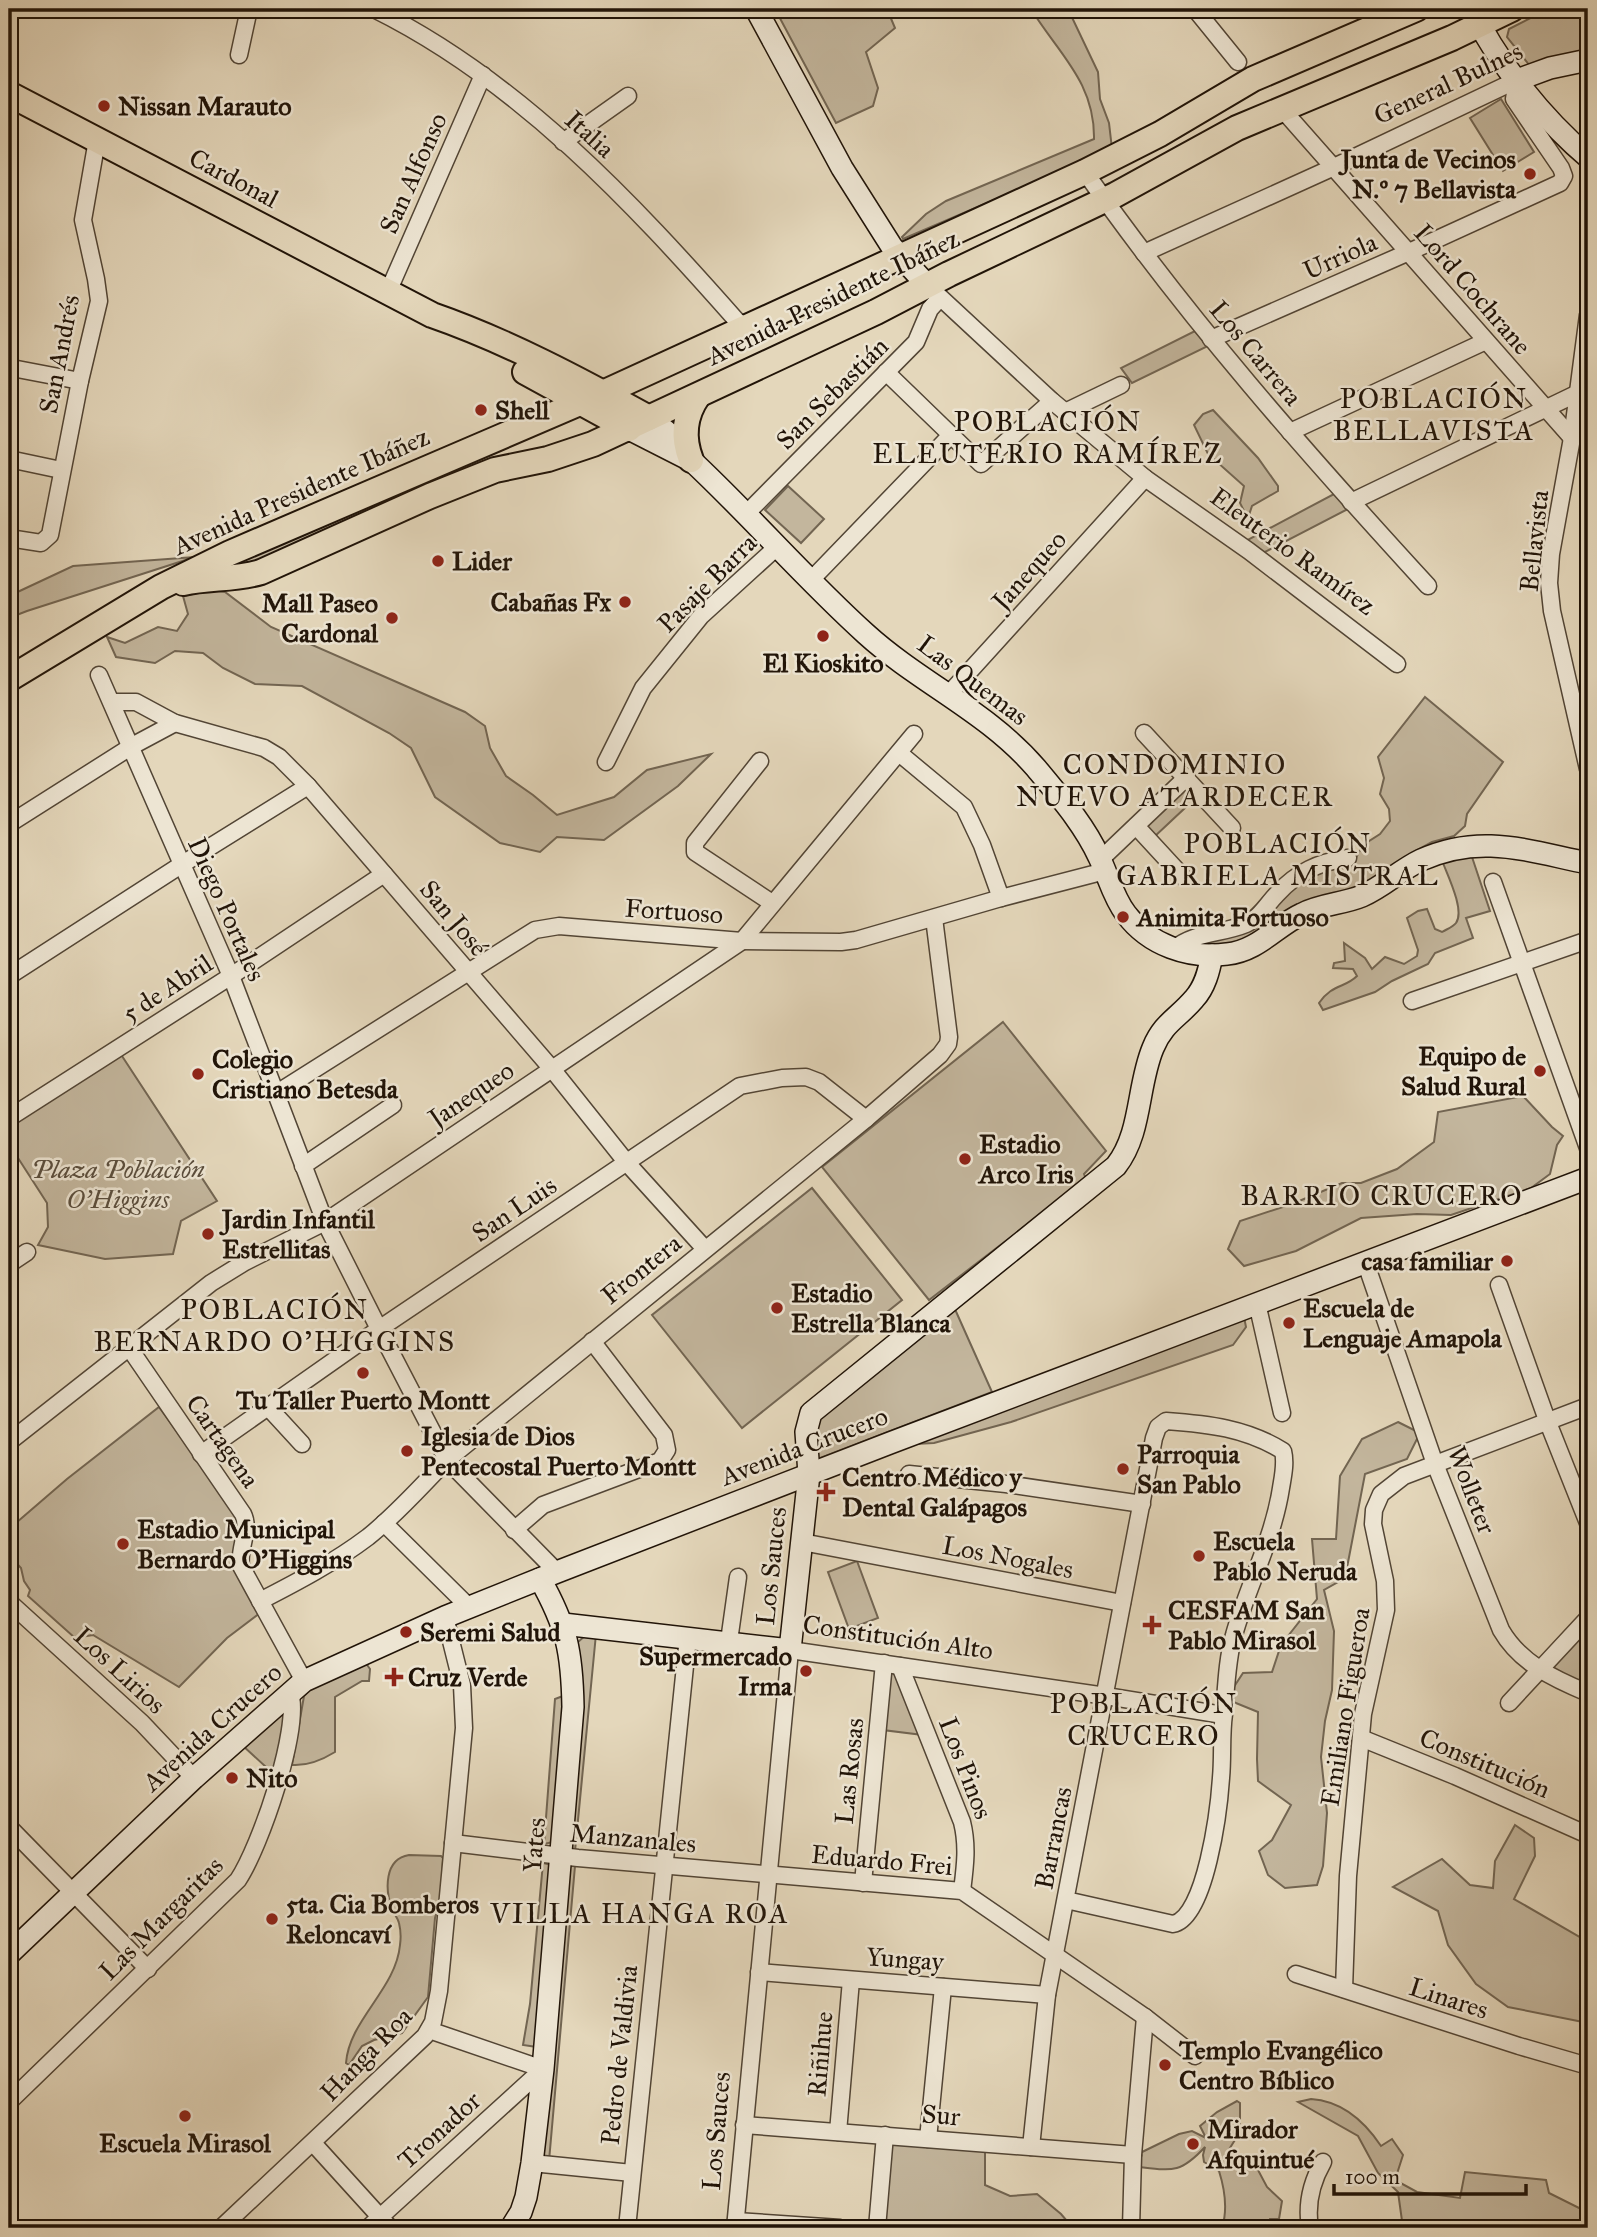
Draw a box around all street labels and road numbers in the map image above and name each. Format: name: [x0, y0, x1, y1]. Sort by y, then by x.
street label: General Bulnes: [1368, 35, 1528, 131]
street label: Italia: [559, 103, 621, 165]
street label: San Alfonso: [372, 108, 454, 238]
street label: Cardonal: [184, 141, 284, 215]
street label: Lord Cochrane: [1408, 217, 1539, 361]
street label: Avenida Presidente Ibáñez: [701, 222, 964, 373]
street label: Urriola: [1298, 226, 1382, 286]
street label: San Andrés: [32, 292, 86, 416]
street label: Los Carrera: [1203, 294, 1309, 412]
street label: San Sebastián: [769, 330, 895, 456]
street label: Avenida Presidente Ibáñez: [167, 420, 434, 562]
street label: Eleuterio Ramírez: [1204, 480, 1382, 622]
street label: Bellavista: [1513, 488, 1555, 594]
street label: Janequeo: [983, 524, 1073, 619]
street label: Pasaje Barra: [651, 527, 763, 639]
street label: Las Quemas: [911, 628, 1035, 732]
street label: Diego Portales: [181, 832, 273, 986]
street label: San José: [413, 874, 495, 963]
street label: Fortuoso: [624, 892, 724, 930]
street label: 5 de Abril: [116, 947, 218, 1029]
street label: Janequeo: [420, 1054, 520, 1136]
street label: San Luis: [466, 1169, 562, 1249]
street label: Frontera: [594, 1227, 688, 1311]
street label: Cartagena: [179, 1388, 267, 1494]
street label: Avenida Crucero: [715, 1399, 892, 1493]
street label: Wolleter: [1441, 1442, 1503, 1539]
street label: Los Sauces: [749, 1505, 793, 1627]
street label: Los Nogales: [940, 1529, 1076, 1585]
street label: Emiliano Figueroa: [1313, 1605, 1377, 1809]
street label: Constitución Alto: [801, 1608, 995, 1666]
street label: Los Lirios: [68, 1620, 172, 1720]
street label: Avenida Crucero: [135, 1656, 288, 1799]
street label: Los Pinos: [932, 1713, 1000, 1823]
street label: Las Rosas: [828, 1716, 870, 1826]
street label: Constitución: [1415, 1721, 1555, 1805]
street label: Barrancas: [1027, 1784, 1079, 1892]
street label: Yates: [516, 1816, 552, 1874]
street label: Manzanales: [568, 1817, 698, 1859]
street label: Eduardo Frei: [810, 1838, 954, 1882]
street label: Las Margaritas: [92, 1849, 230, 1987]
street label: Yungay: [865, 1940, 946, 1978]
street label: Pedro de Valdivia: [594, 1963, 644, 2147]
street label: Linares: [1405, 1970, 1493, 2026]
street label: Hanga Roa: [313, 2000, 419, 2108]
street label: Riñihue: [800, 2010, 840, 2098]
street label: Los Sauces: [695, 2070, 737, 2192]
street label: Tronador: [391, 2084, 487, 2176]
street label: Sur: [920, 2097, 962, 2133]

